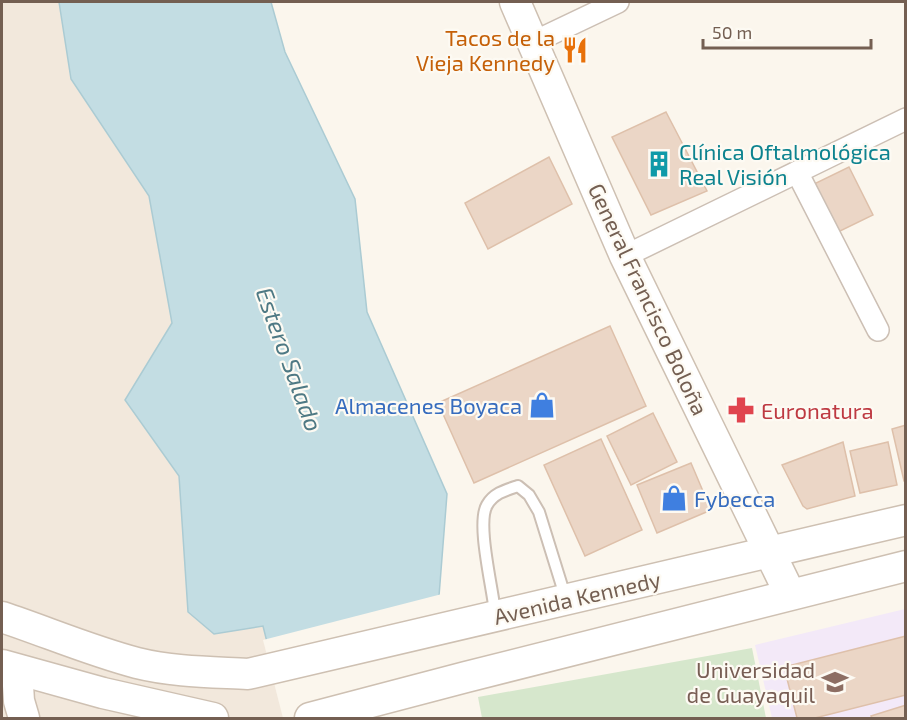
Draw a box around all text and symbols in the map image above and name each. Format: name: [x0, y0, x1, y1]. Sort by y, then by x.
scale bar: [703, 12, 871, 50]
text: 50 m: [712, 21, 752, 43]
place label: Tacos de la Vieja Kennedy: [416, 24, 555, 76]
restaurant icon: Tacos de la Vieja Kennedy: [560, 35, 590, 65]
place label: Clínica Oftalmológica Real Visión: [679, 138, 891, 189]
building icon: Clínica Oftalmológica Real Visión: [644, 149, 674, 179]
street label: General Francisco Boloña: [584, 179, 714, 419]
water label: Estero Salado: [251, 283, 329, 435]
shop icon: Almacenes Boyaca: [527, 390, 557, 420]
place label: Almacenes Boyaca: [335, 392, 522, 418]
pharmacy icon: Euronatura: [726, 395, 756, 425]
place label: Euronatura: [761, 397, 874, 423]
shop icon: Fybecca: [659, 483, 689, 513]
place label: Fybecca: [694, 485, 775, 511]
street label: Avenida Kennedy: [491, 565, 663, 629]
place label: Universidad de Guayaquil: [687, 656, 815, 707]
school or university icon: Universidad de Guayaquil: [820, 667, 850, 697]

